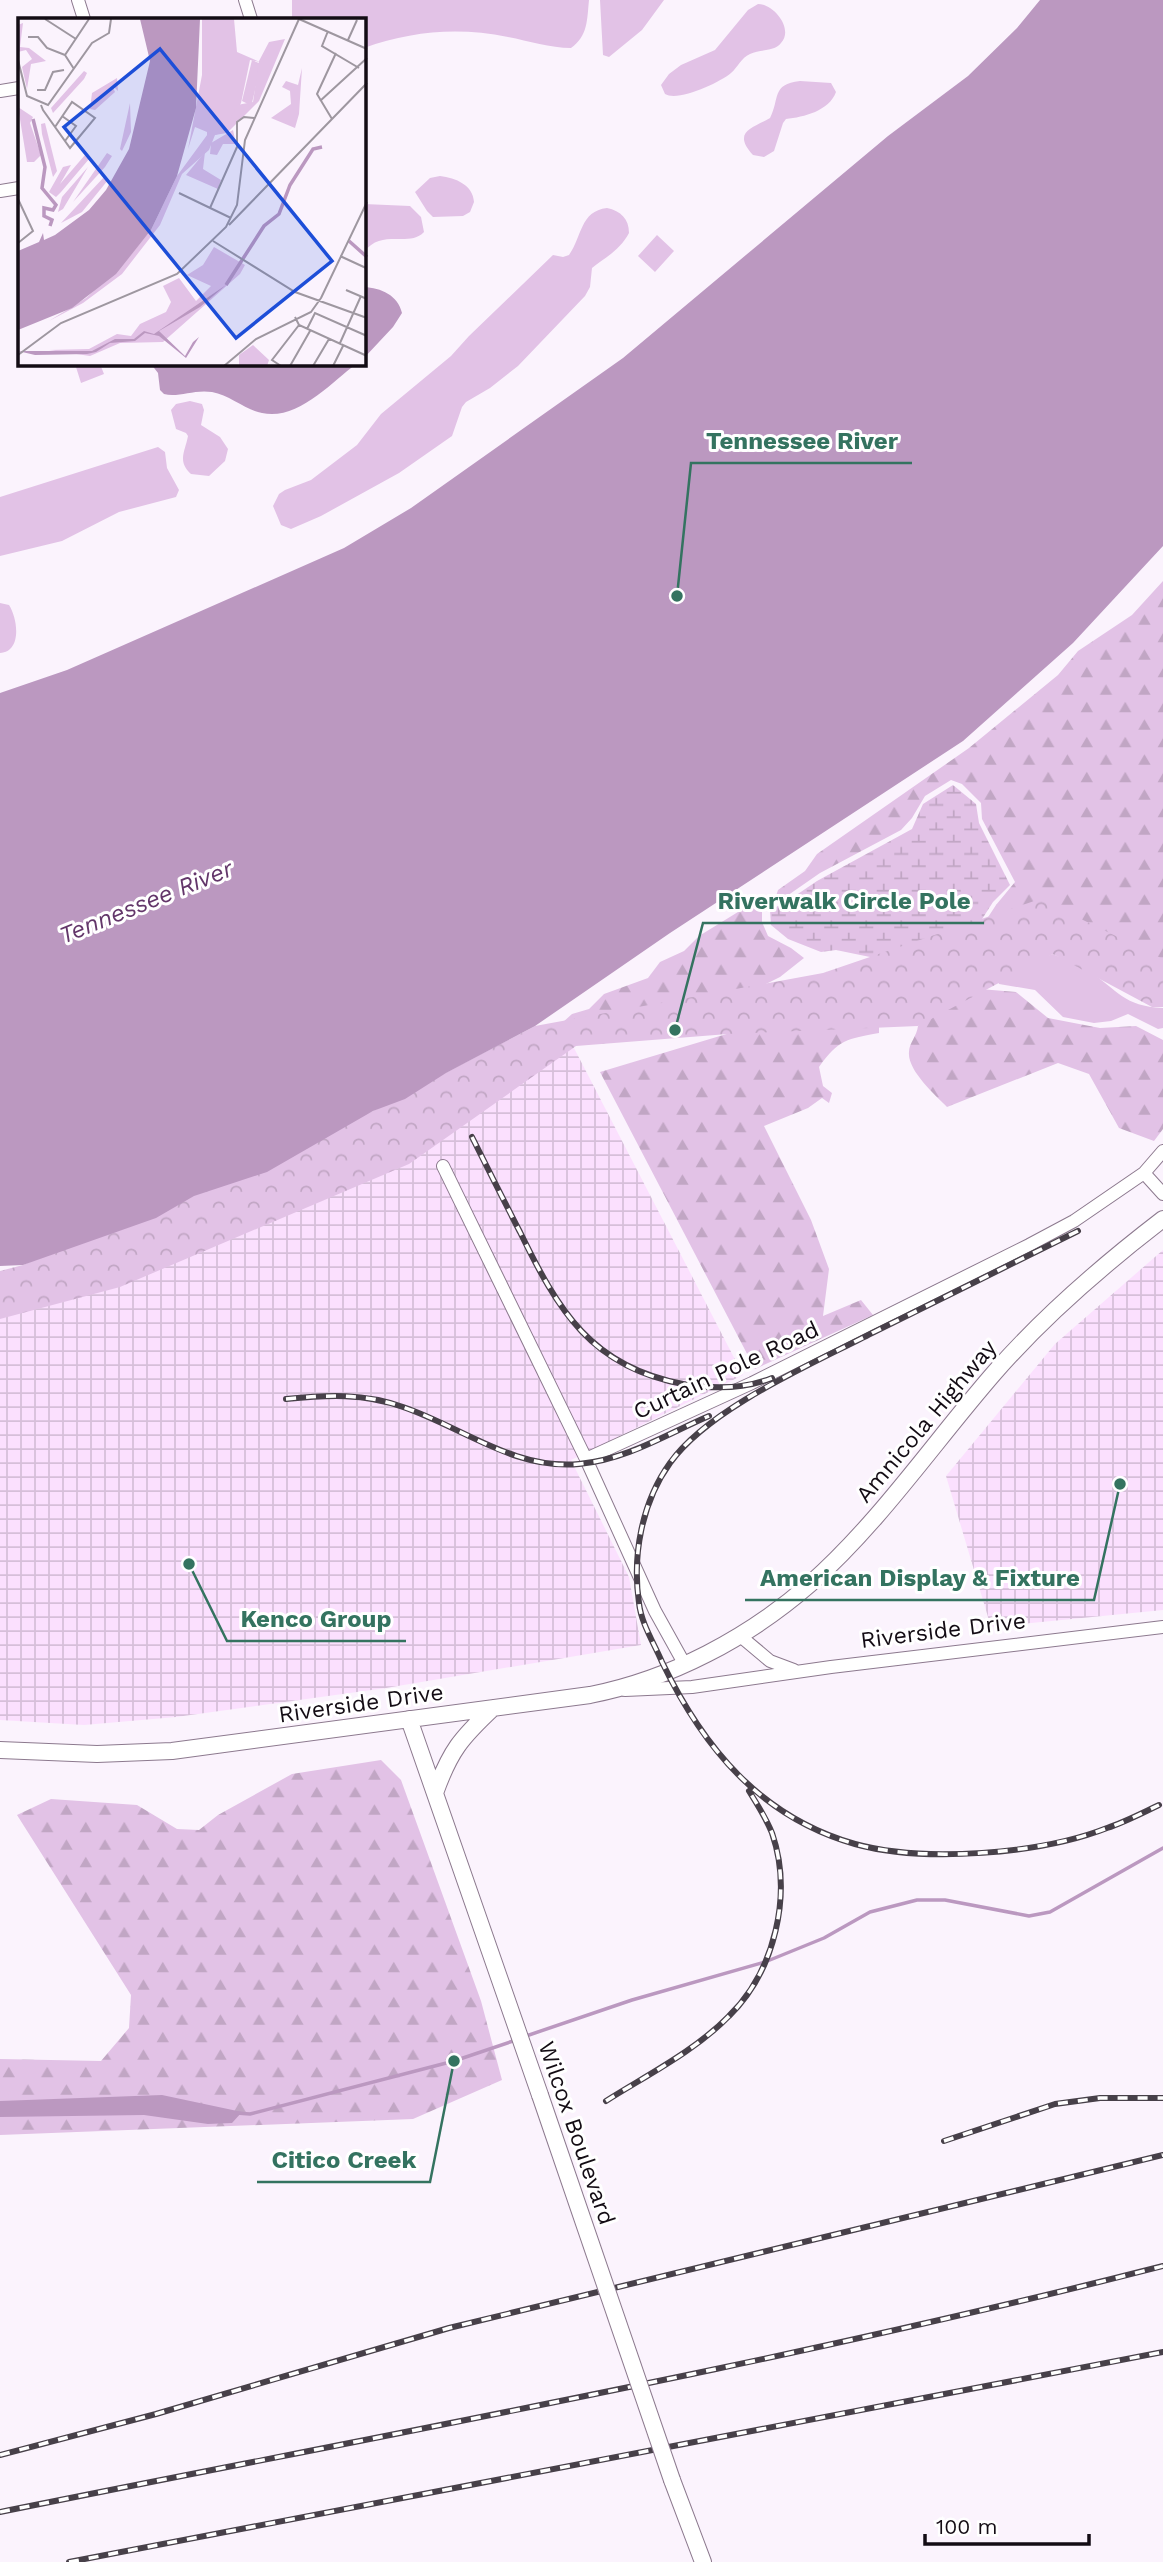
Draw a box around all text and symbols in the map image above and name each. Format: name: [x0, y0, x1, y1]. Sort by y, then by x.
inset map: [18, 18, 366, 366]
callout: Tennessee River: [691, 418, 912, 463]
text: Tennessee River: [706, 427, 899, 455]
water label: Tennessee River: [55, 854, 238, 950]
callout: Riverwalk Circle Pole: [703, 878, 984, 923]
text: Riverwalk Circle Pole: [717, 887, 971, 915]
street label: Curtain Pole Road: [629, 1316, 823, 1425]
street label: Amnicola Highway: [850, 1334, 1002, 1508]
callout: American Display & Fixture: [745, 1555, 1094, 1600]
text: American Display & Fixture: [760, 1564, 1080, 1592]
callout: Kenco Group: [227, 1596, 406, 1641]
text: Kenco Group: [240, 1605, 392, 1633]
street label: Riverside Drive: [859, 1607, 1027, 1654]
street label: Riverside Drive: [277, 1679, 445, 1728]
street label: Wilcox Boulevard: [532, 2038, 621, 2228]
callout: Citico Creek: [257, 2137, 430, 2182]
text: Citico Creek: [272, 2146, 417, 2174]
scale bar: [925, 2502, 1090, 2546]
text: 100 m: [936, 2514, 998, 2539]

